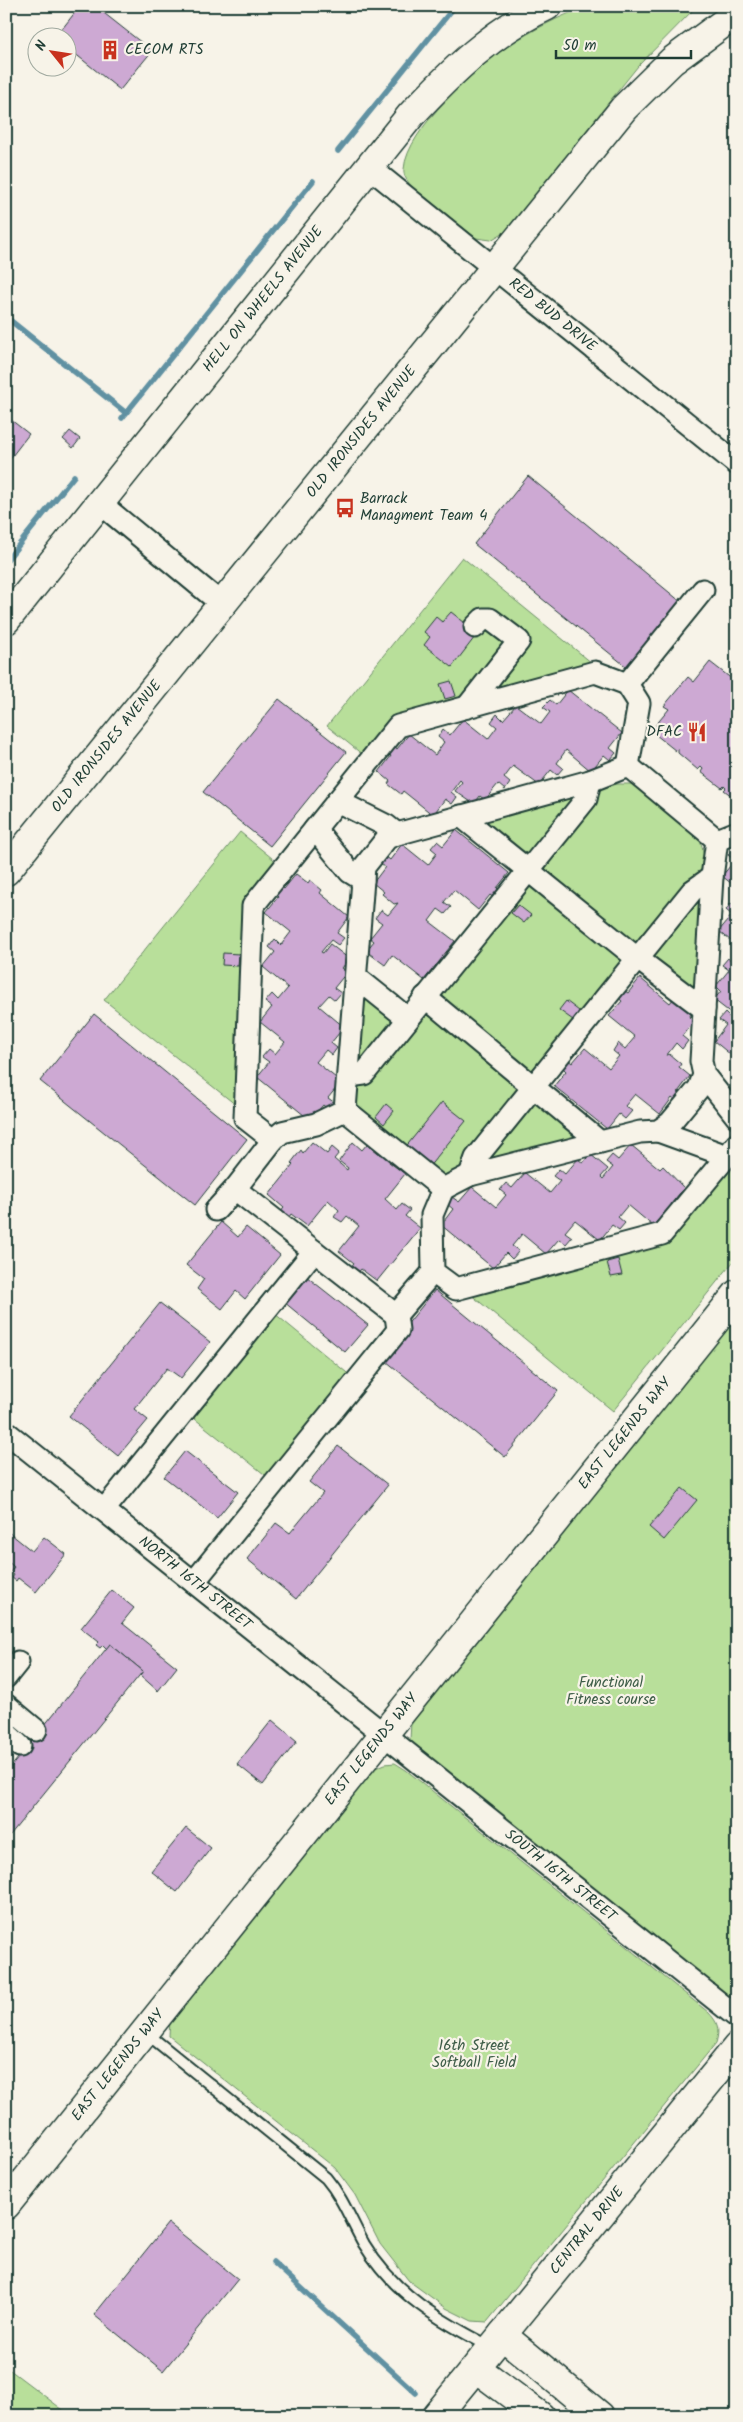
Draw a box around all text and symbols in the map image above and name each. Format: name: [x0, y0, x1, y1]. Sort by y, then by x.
north arrow: [28, 28, 78, 78]
scale bar: [556, 28, 690, 60]
text: 50 m: [563, 34, 597, 58]
text: N: [30, 37, 53, 55]
place label: CECOM RTS: [125, 38, 204, 62]
building icon: CECOM RTS: [99, 39, 121, 61]
street label: HELL ON WHEELS AVENUE: [197, 220, 330, 378]
street label: RED BUD DRIVE: [503, 272, 603, 359]
street label: OLD IRONSIDES AVENUE: [300, 359, 424, 504]
place label: Barrack Managment Team 4: [360, 487, 488, 528]
bus stop icon: Barrack Managment Team 4: [334, 497, 356, 519]
street label: OLD IRONSIDES AVENUE: [46, 674, 169, 818]
place label: DFAC: [646, 720, 682, 744]
restaurant icon: DFAC: [686, 721, 708, 743]
street label: EAST LEGENDS WAY: [572, 1371, 678, 1495]
street label: NORTH 16TH STREET: [133, 1530, 259, 1637]
park label: Functional Fitness course: [566, 1671, 656, 1712]
street label: EAST LEGENDS WAY: [319, 1687, 425, 1811]
street label: SOUTH 16TH STREET: [499, 1823, 623, 1929]
street label: EAST LEGENDS WAY: [65, 2003, 171, 2127]
park label: 16th Street Softball Field: [432, 2034, 516, 2075]
street label: CENTRAL DRIVE: [544, 2180, 631, 2280]

